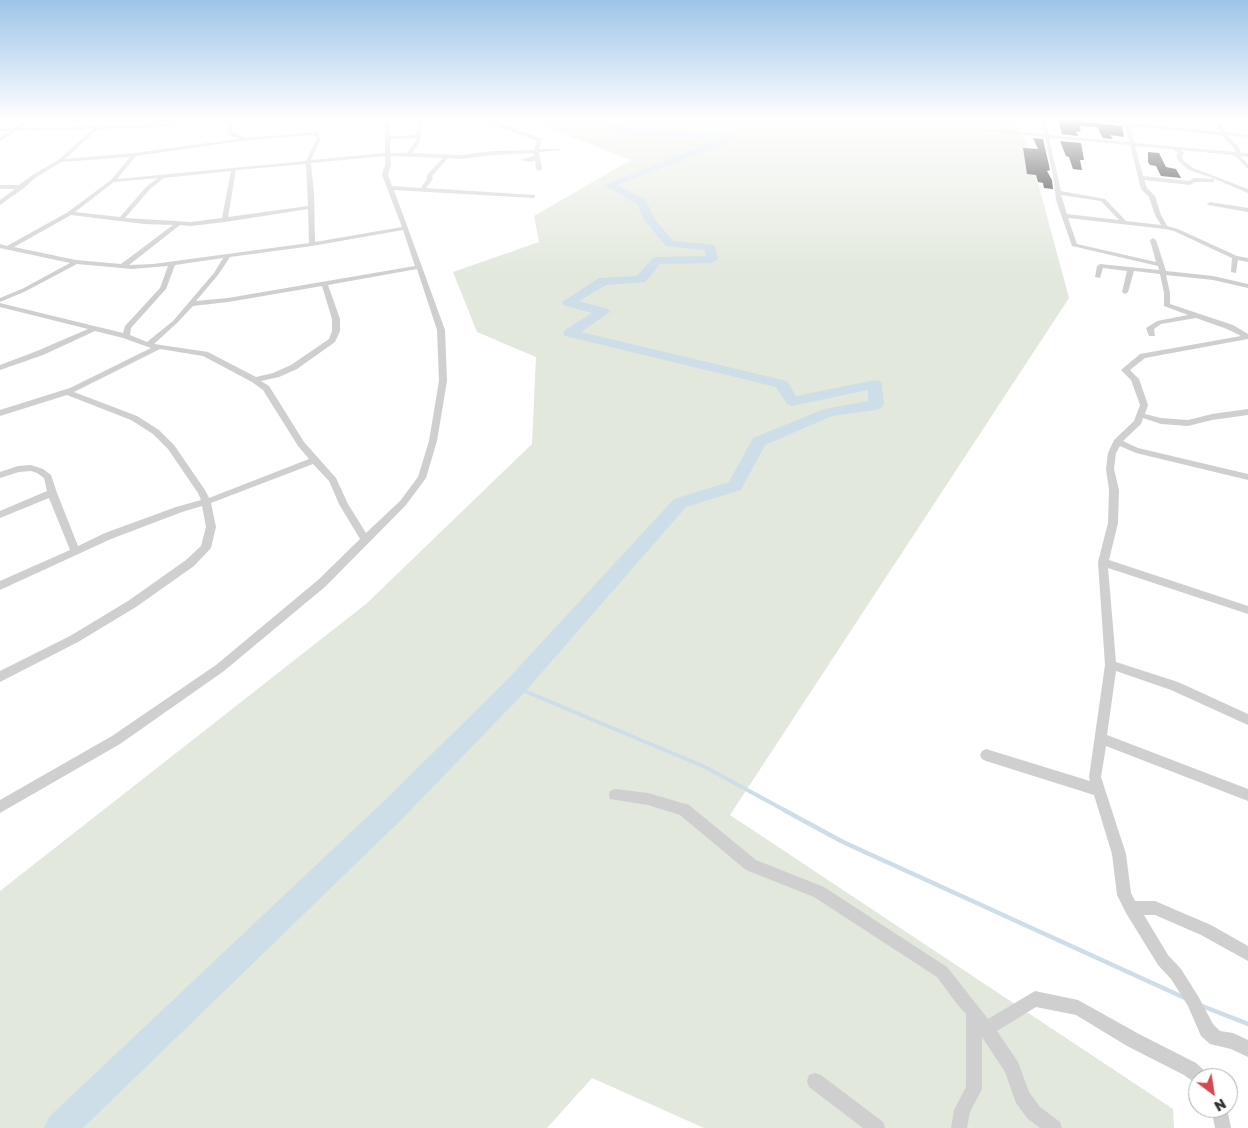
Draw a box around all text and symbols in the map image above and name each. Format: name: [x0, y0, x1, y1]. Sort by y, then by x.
north arrow: [1188, 1068, 1238, 1118]
text: N: [1212, 1095, 1229, 1115]

